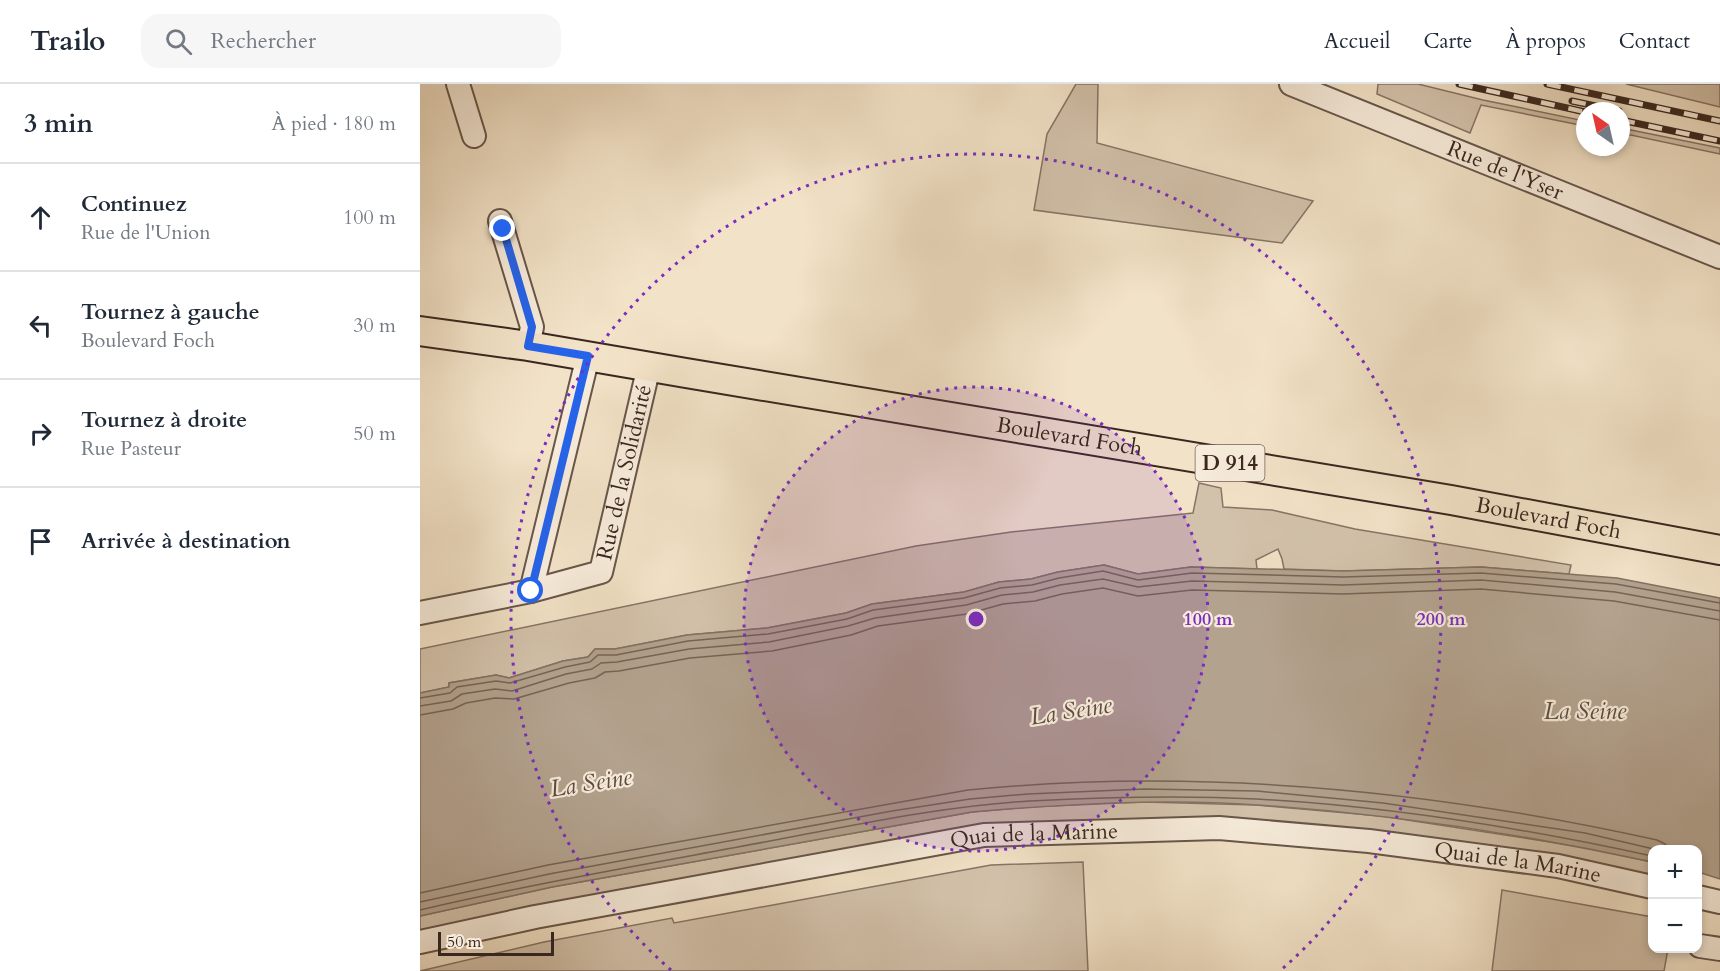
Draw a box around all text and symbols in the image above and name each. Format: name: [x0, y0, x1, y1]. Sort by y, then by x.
search box: [141, 14, 561, 68]
text: Trailo: [30, 22, 105, 60]
icon: search: [162, 25, 195, 58]
text: Rechercher: [210, 26, 316, 56]
text: Accueil: [1324, 27, 1390, 56]
text: Carte: [1423, 27, 1472, 56]
text: À propos: [1505, 27, 1586, 56]
text: Contact: [1619, 27, 1690, 56]
north arrow: [1576, 102, 1630, 156]
text: 3 min: [24, 106, 93, 141]
text: À pied · 180 m: [272, 110, 396, 137]
street label: Rue de l'Yser: [1442, 133, 1569, 208]
text: Continuez: [81, 189, 187, 219]
icon: ahead: [24, 201, 57, 234]
text: 100 m: [343, 204, 396, 231]
route end: [489, 215, 515, 241]
text: Rue de l'Union: [81, 219, 211, 246]
text: Tournez à gauche: [81, 297, 260, 327]
icon: left: [24, 309, 57, 342]
text: 30 m: [353, 312, 396, 339]
text: Boulevard Foch: [81, 327, 215, 354]
street label: Rue de la Solidarité: [589, 382, 659, 563]
text: Tournez à droite: [81, 405, 247, 435]
street label: Boulevard Foch: [994, 410, 1145, 464]
icon: right: [24, 417, 57, 450]
text: 50 m: [353, 420, 396, 447]
text: Rue Pasteur: [81, 435, 181, 462]
road number: D 914: [1196, 445, 1264, 481]
street label: Boulevard Foch: [1473, 490, 1624, 546]
icon: arrive: [24, 525, 57, 558]
text: Arrivée à destination: [81, 526, 291, 556]
route start: [517, 577, 543, 603]
text: 100 m: [1183, 607, 1233, 632]
text: 200 m: [1416, 607, 1466, 632]
centre of rings: [966, 609, 986, 629]
water label: La Seine: [1028, 688, 1115, 734]
water label: La Seine: [1544, 695, 1627, 728]
water label: La Seine: [548, 760, 635, 806]
street label: Quai de la Marine: [948, 816, 1118, 856]
street label: Quai de la Marine: [1433, 835, 1604, 890]
map controls: [1648, 845, 1702, 953]
button: +: [1648, 845, 1702, 899]
button: −: [1648, 899, 1702, 953]
scale bar: [438, 929, 554, 956]
text: 50 m: [447, 931, 481, 953]

